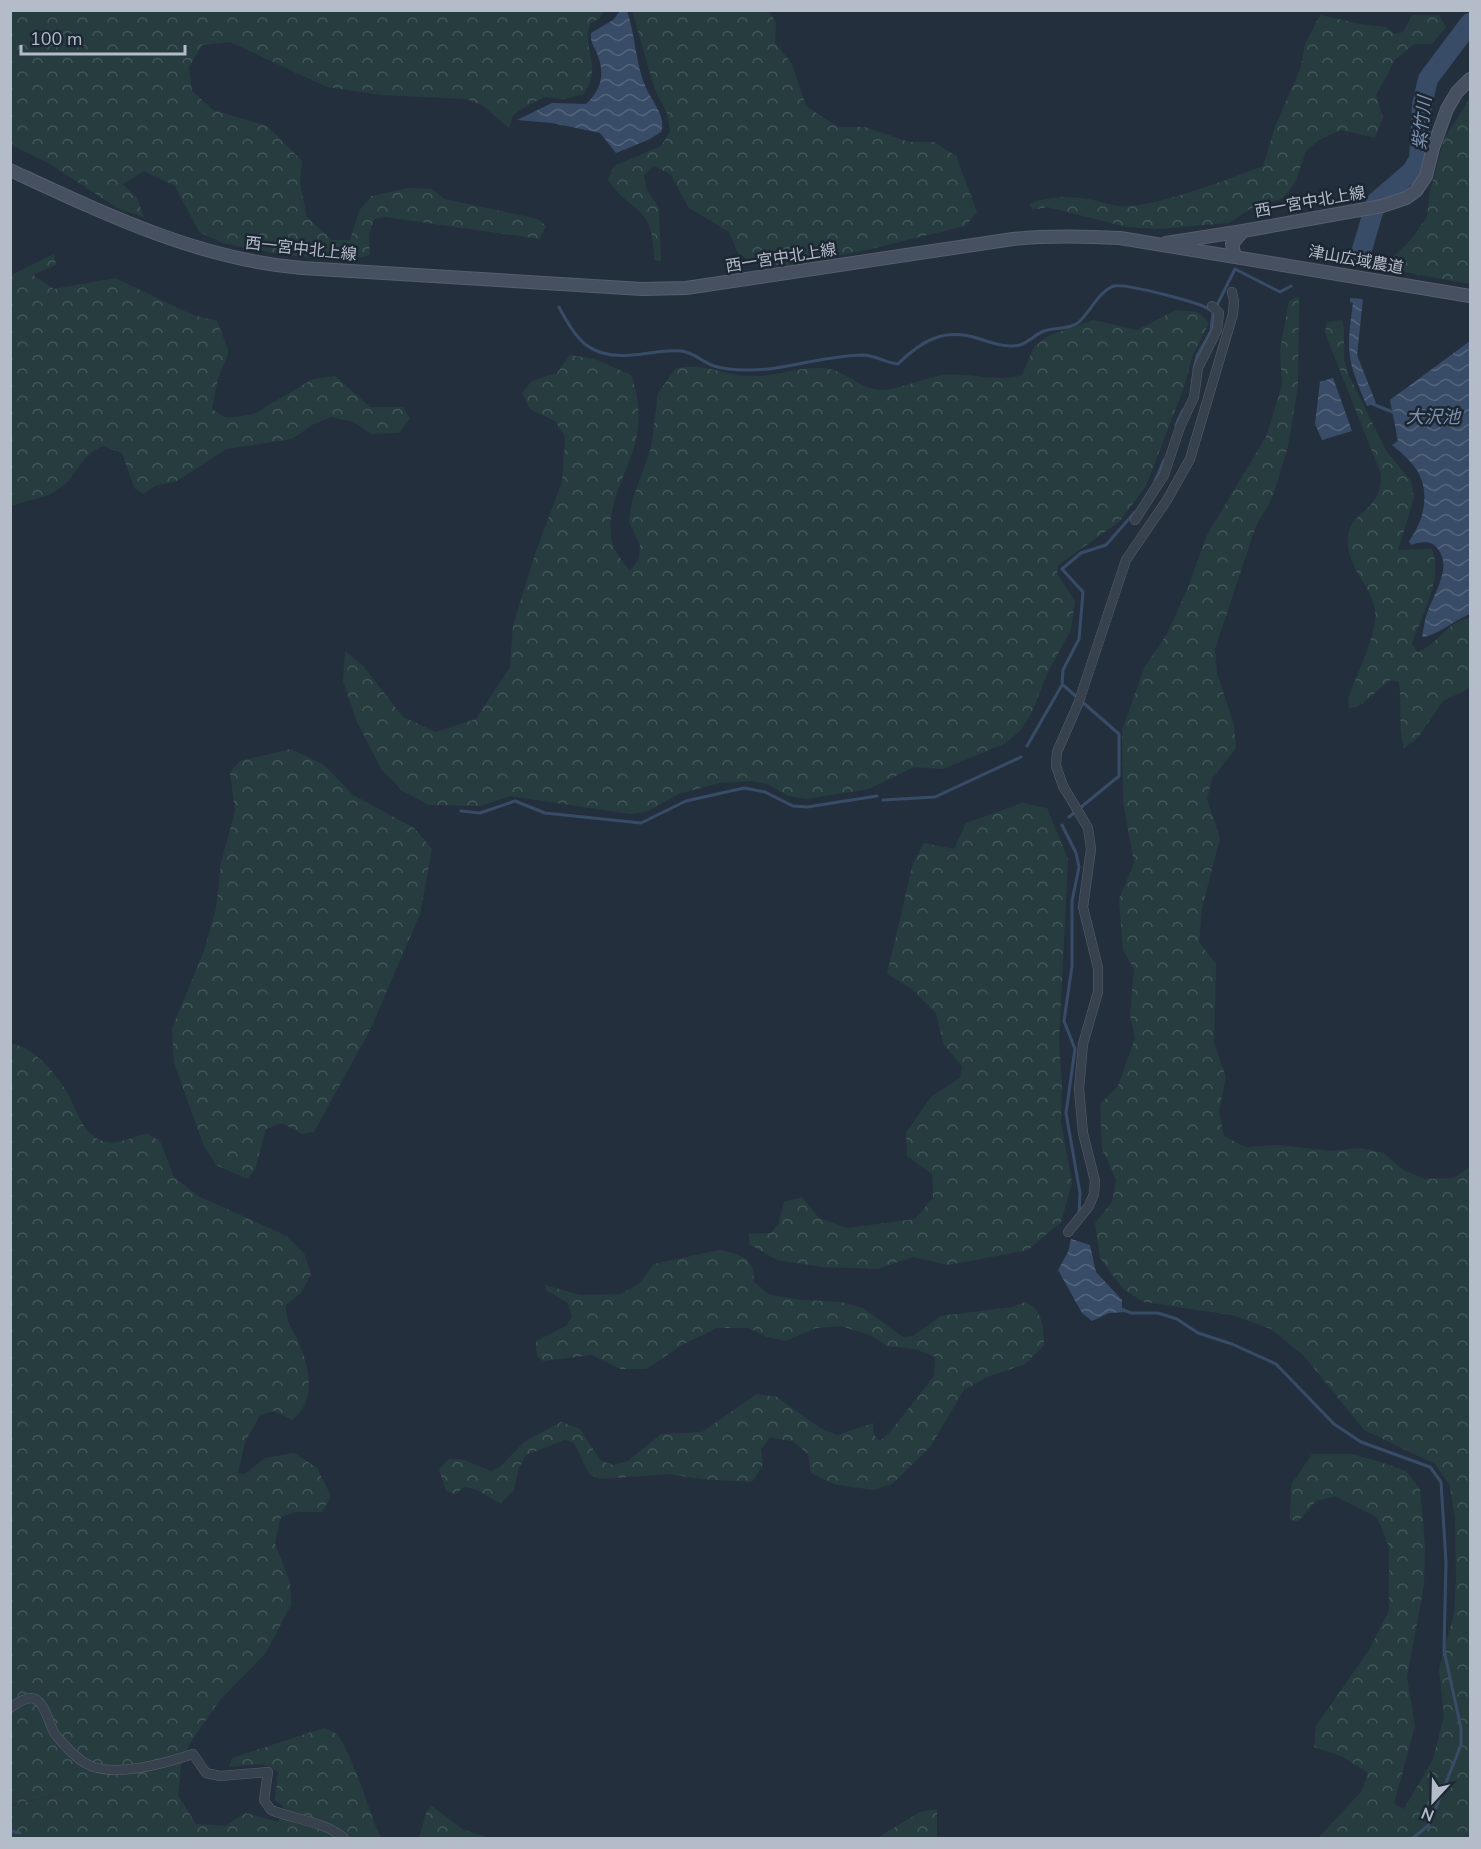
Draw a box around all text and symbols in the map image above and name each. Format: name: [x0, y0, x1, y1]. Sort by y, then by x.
scale bar: [21, 18, 184, 56]
text: 100 m: [30, 27, 82, 51]
water label: 紫竹川: [1407, 93, 1437, 151]
street label: 西一宮中北上線: [1253, 181, 1367, 223]
street label: 西一宮中北上線: [244, 232, 358, 266]
street label: 西一宮中北上線: [724, 238, 838, 278]
street label: 津山広域農道: [1307, 241, 1405, 279]
water label: 大沢池: [1406, 405, 1462, 429]
north arrow: [1403, 1771, 1463, 1831]
text: N: [1418, 1802, 1437, 1826]

